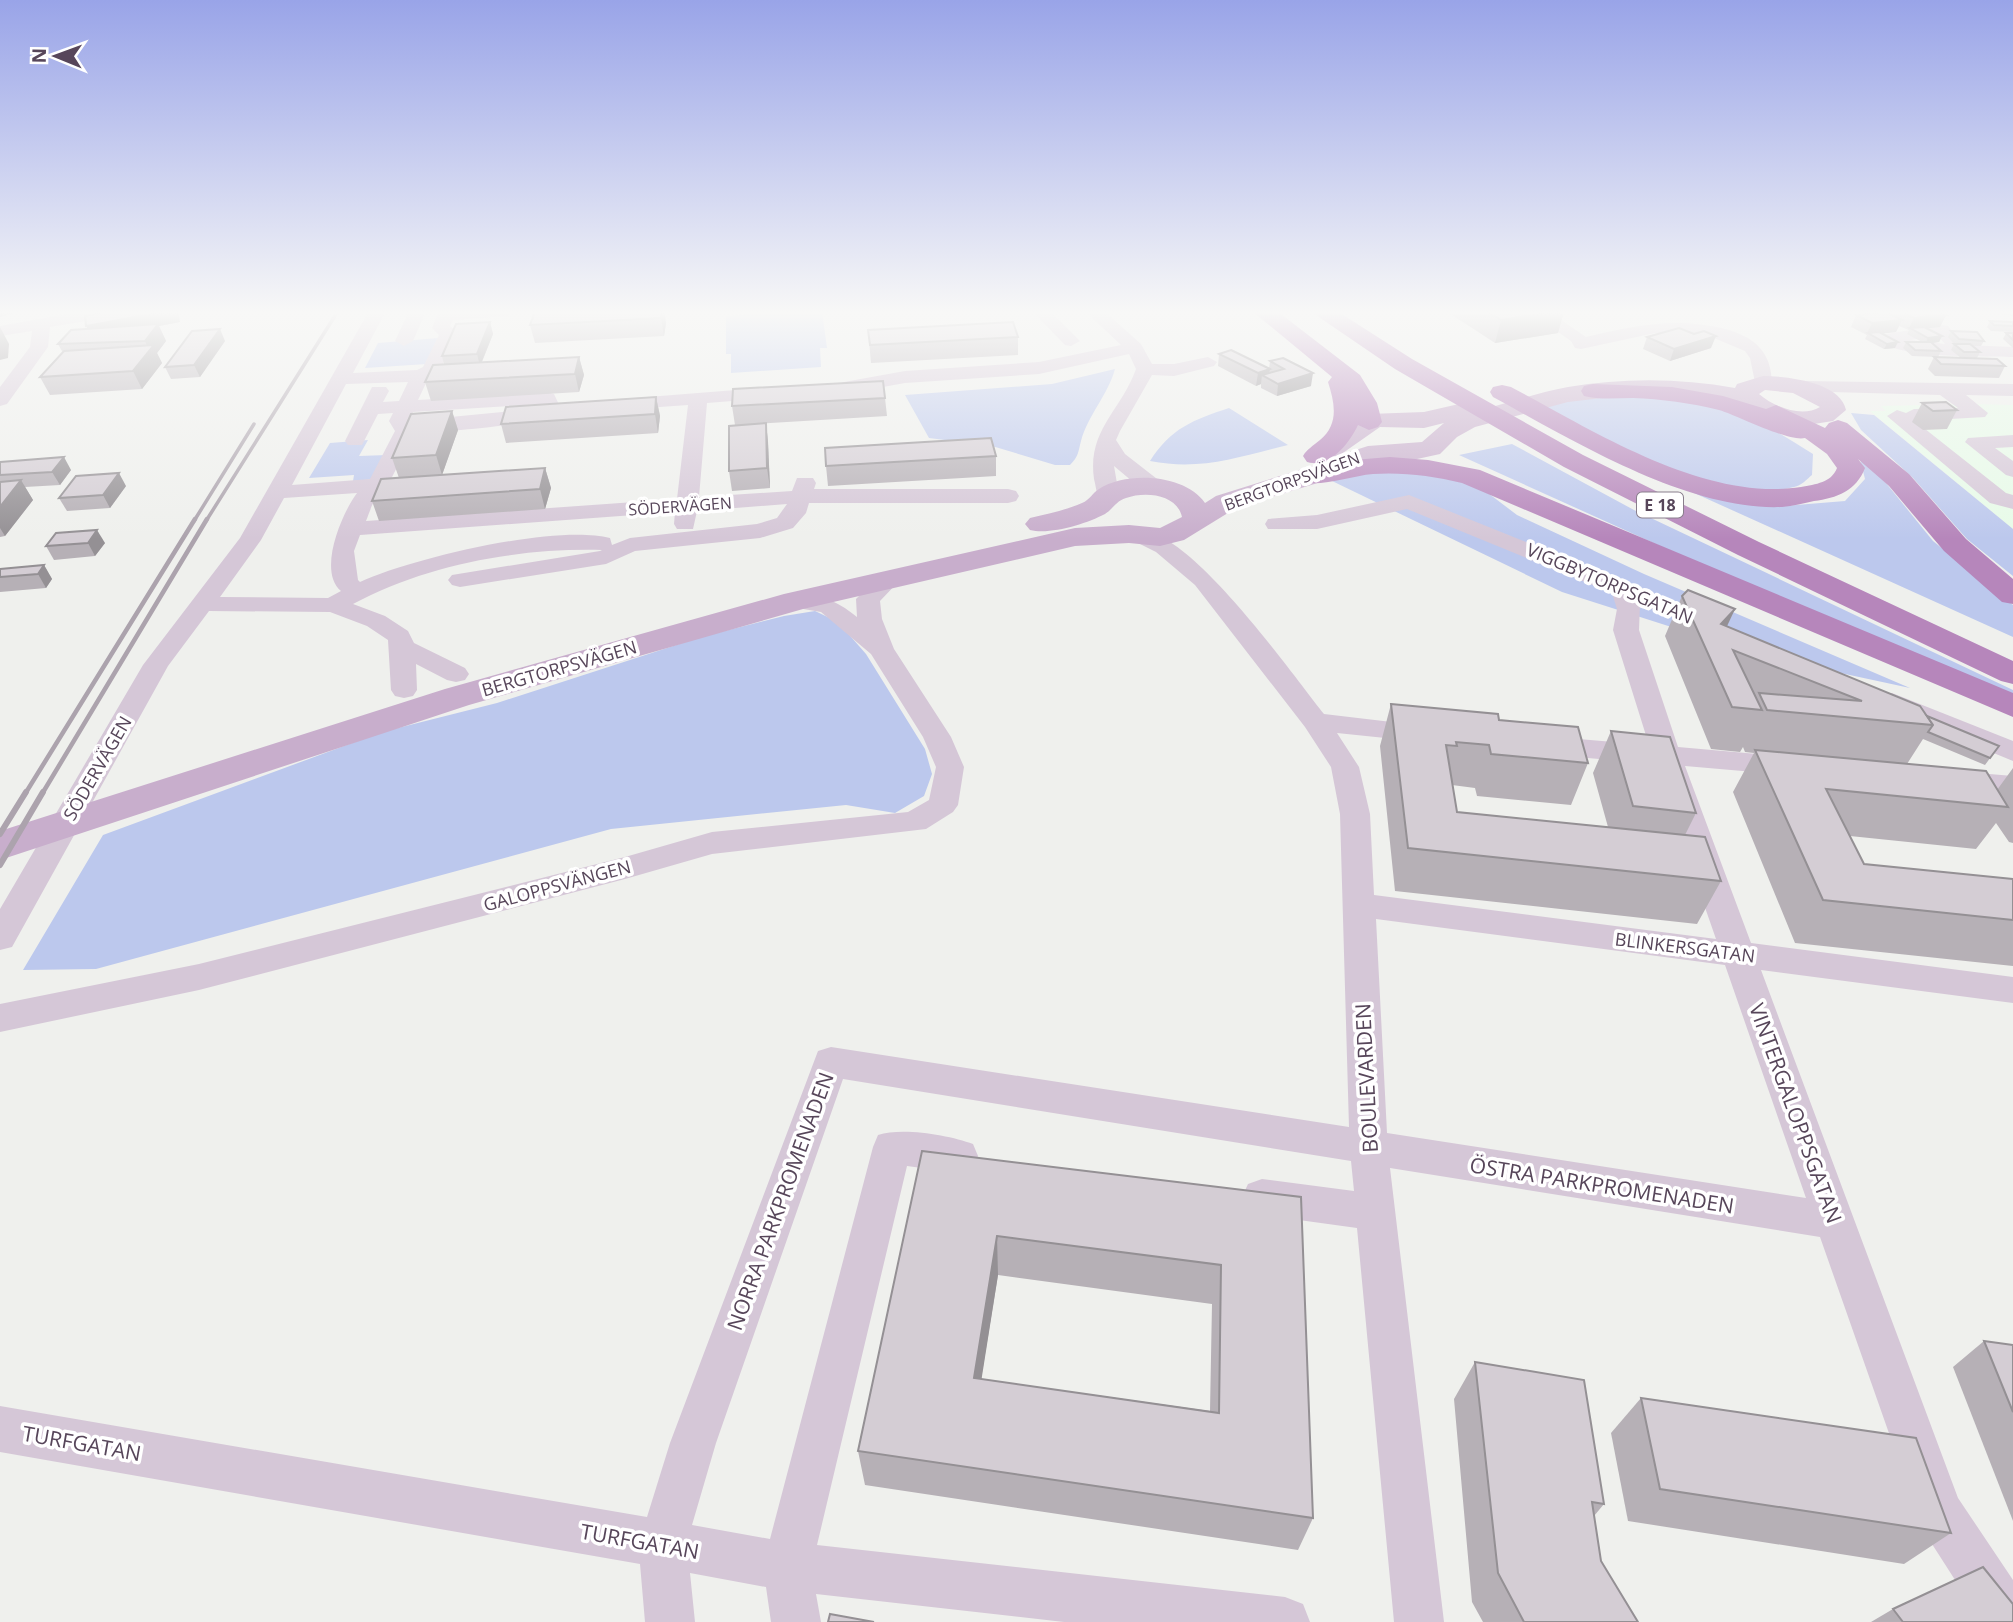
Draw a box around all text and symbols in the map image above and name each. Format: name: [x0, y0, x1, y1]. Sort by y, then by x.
north arrow: [21, 21, 91, 91]
text: N: [26, 48, 52, 64]
street label: BERGTORPSVÄGEN: [1221, 446, 1363, 516]
street label: SÖDERVÄGEN: [627, 491, 733, 521]
road number: E 18: [1637, 492, 1683, 518]
street label: VIGGBYTORPSGATAN: [1523, 537, 1697, 629]
street label: BERGTORPSVÄGEN: [479, 634, 639, 702]
street label: SÖDERVÄGEN: [57, 711, 137, 825]
street label: GALOPPSVÄNGEN: [481, 854, 633, 916]
street label: BLINKERSGATAN: [1614, 927, 1756, 967]
street label: VINTERGALOPPSGATAN: [1743, 999, 1849, 1227]
street label: BOULEVARDEN: [1348, 1003, 1384, 1153]
street label: NORRA PARKPROMENADEN: [720, 1068, 840, 1334]
street label: ÖSTRA PARKPROMENADEN: [1468, 1150, 1736, 1220]
street label: TURFGATAN: [21, 1419, 143, 1467]
street label: TURFGATAN: [579, 1517, 701, 1565]

